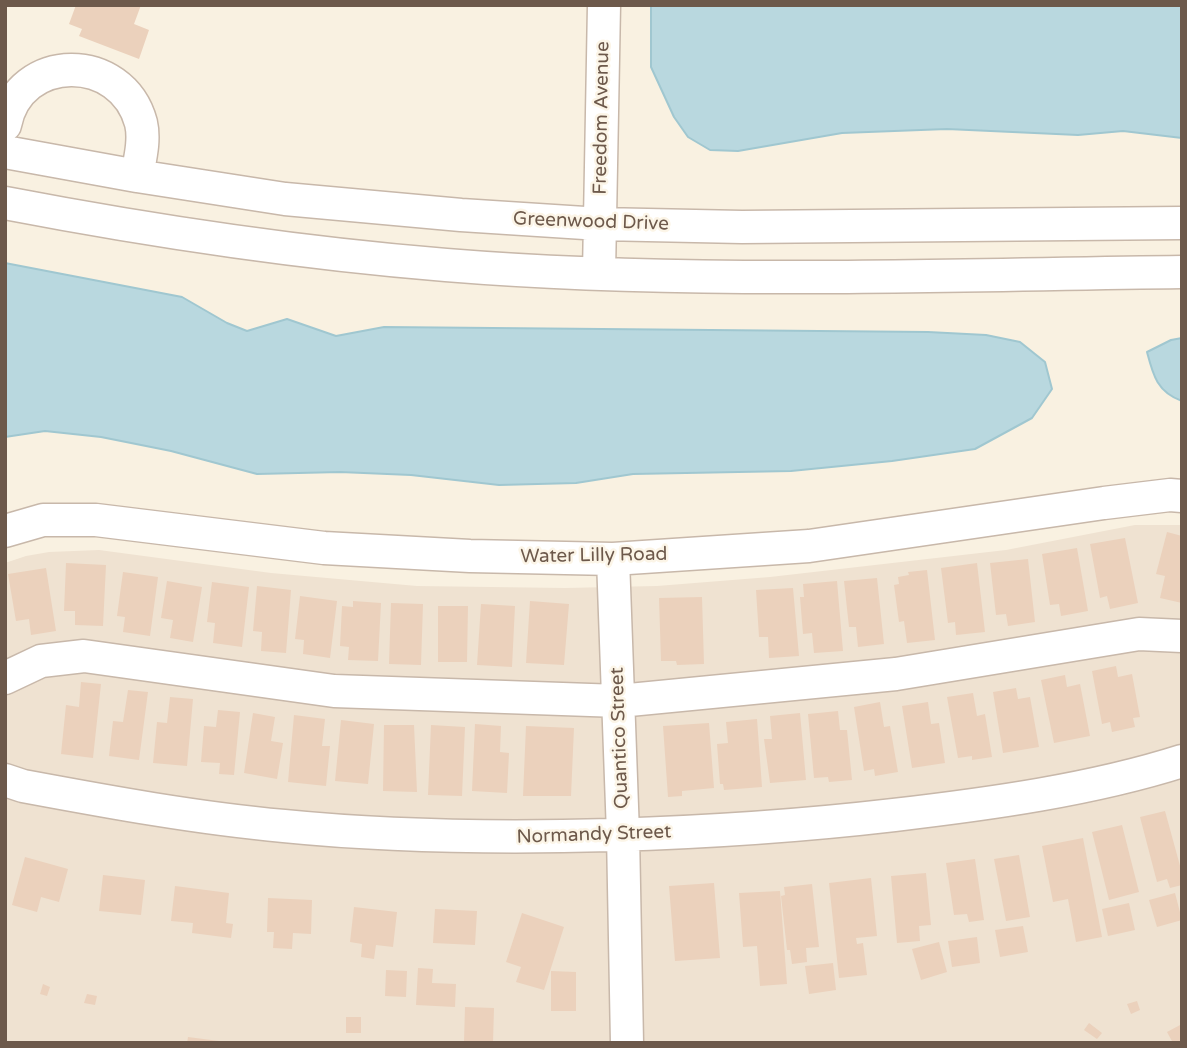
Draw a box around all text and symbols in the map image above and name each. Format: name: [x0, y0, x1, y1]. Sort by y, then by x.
street label: Freedom Avenue: [589, 41, 615, 195]
street label: Greenwood Drive: [513, 208, 669, 236]
street label: Water Lilly Road: [520, 543, 668, 569]
street label: Quantico Street: [606, 667, 634, 809]
street label: Normandy Street: [516, 821, 672, 849]

